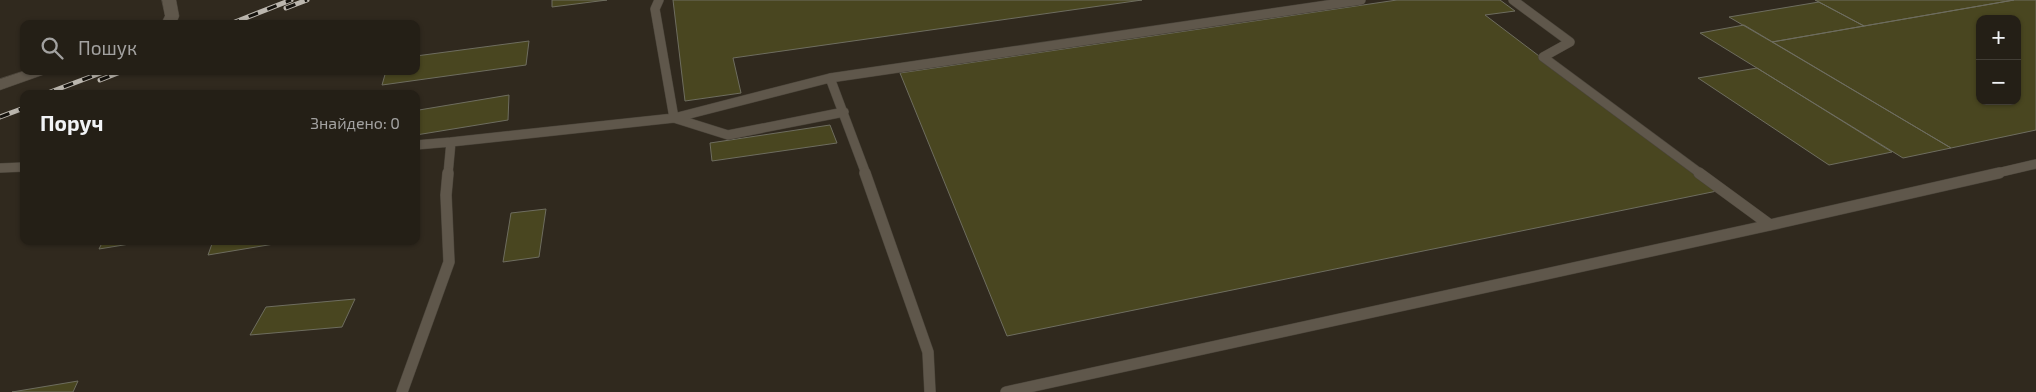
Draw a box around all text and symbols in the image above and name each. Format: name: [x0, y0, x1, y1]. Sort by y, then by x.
map controls: [1976, 15, 2021, 105]
button: +: [1976, 15, 2021, 60]
search box: [20, 20, 420, 75]
icon: search: [38, 34, 66, 62]
text: Пошук: [78, 36, 137, 59]
button: −: [1976, 60, 2021, 105]
text: Поруч: [40, 110, 103, 135]
text: Знайдено: 0: [310, 113, 400, 132]

